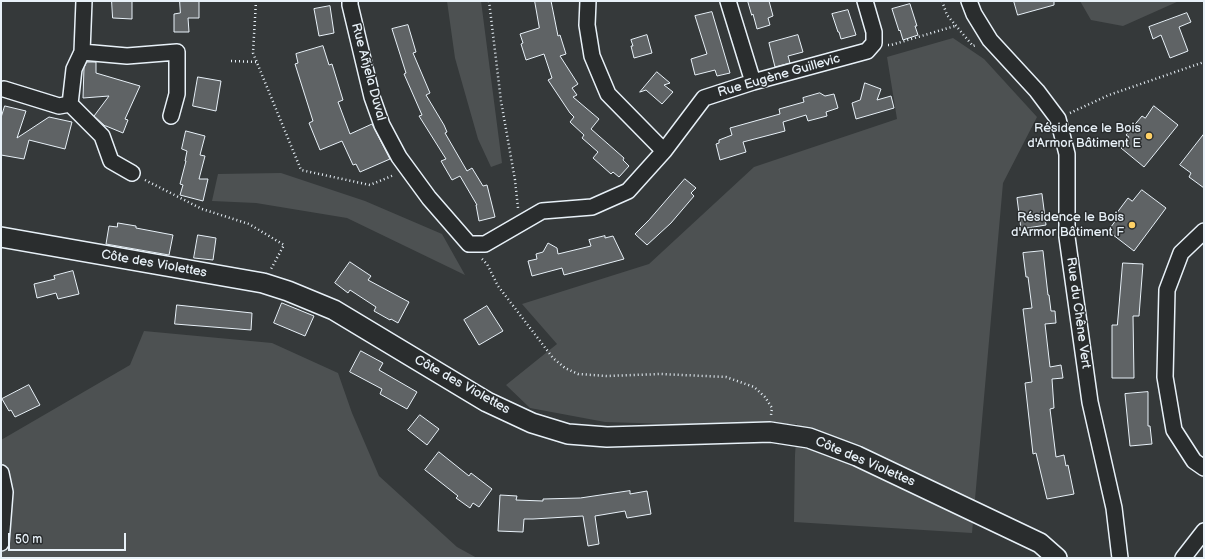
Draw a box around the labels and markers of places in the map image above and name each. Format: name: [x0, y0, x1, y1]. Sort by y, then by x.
place label: Résidence le Bois d'Armor Bâtiment E: [1027, 121, 1141, 152]
marker: Résidence le Bois d'Armor Bâtiment E: [1144, 131, 1154, 141]
place label: Résidence le Bois d'Armor Bâtiment F: [1011, 210, 1124, 241]
marker: Résidence le Bois d'Armor Bâtiment F: [1127, 220, 1137, 230]

